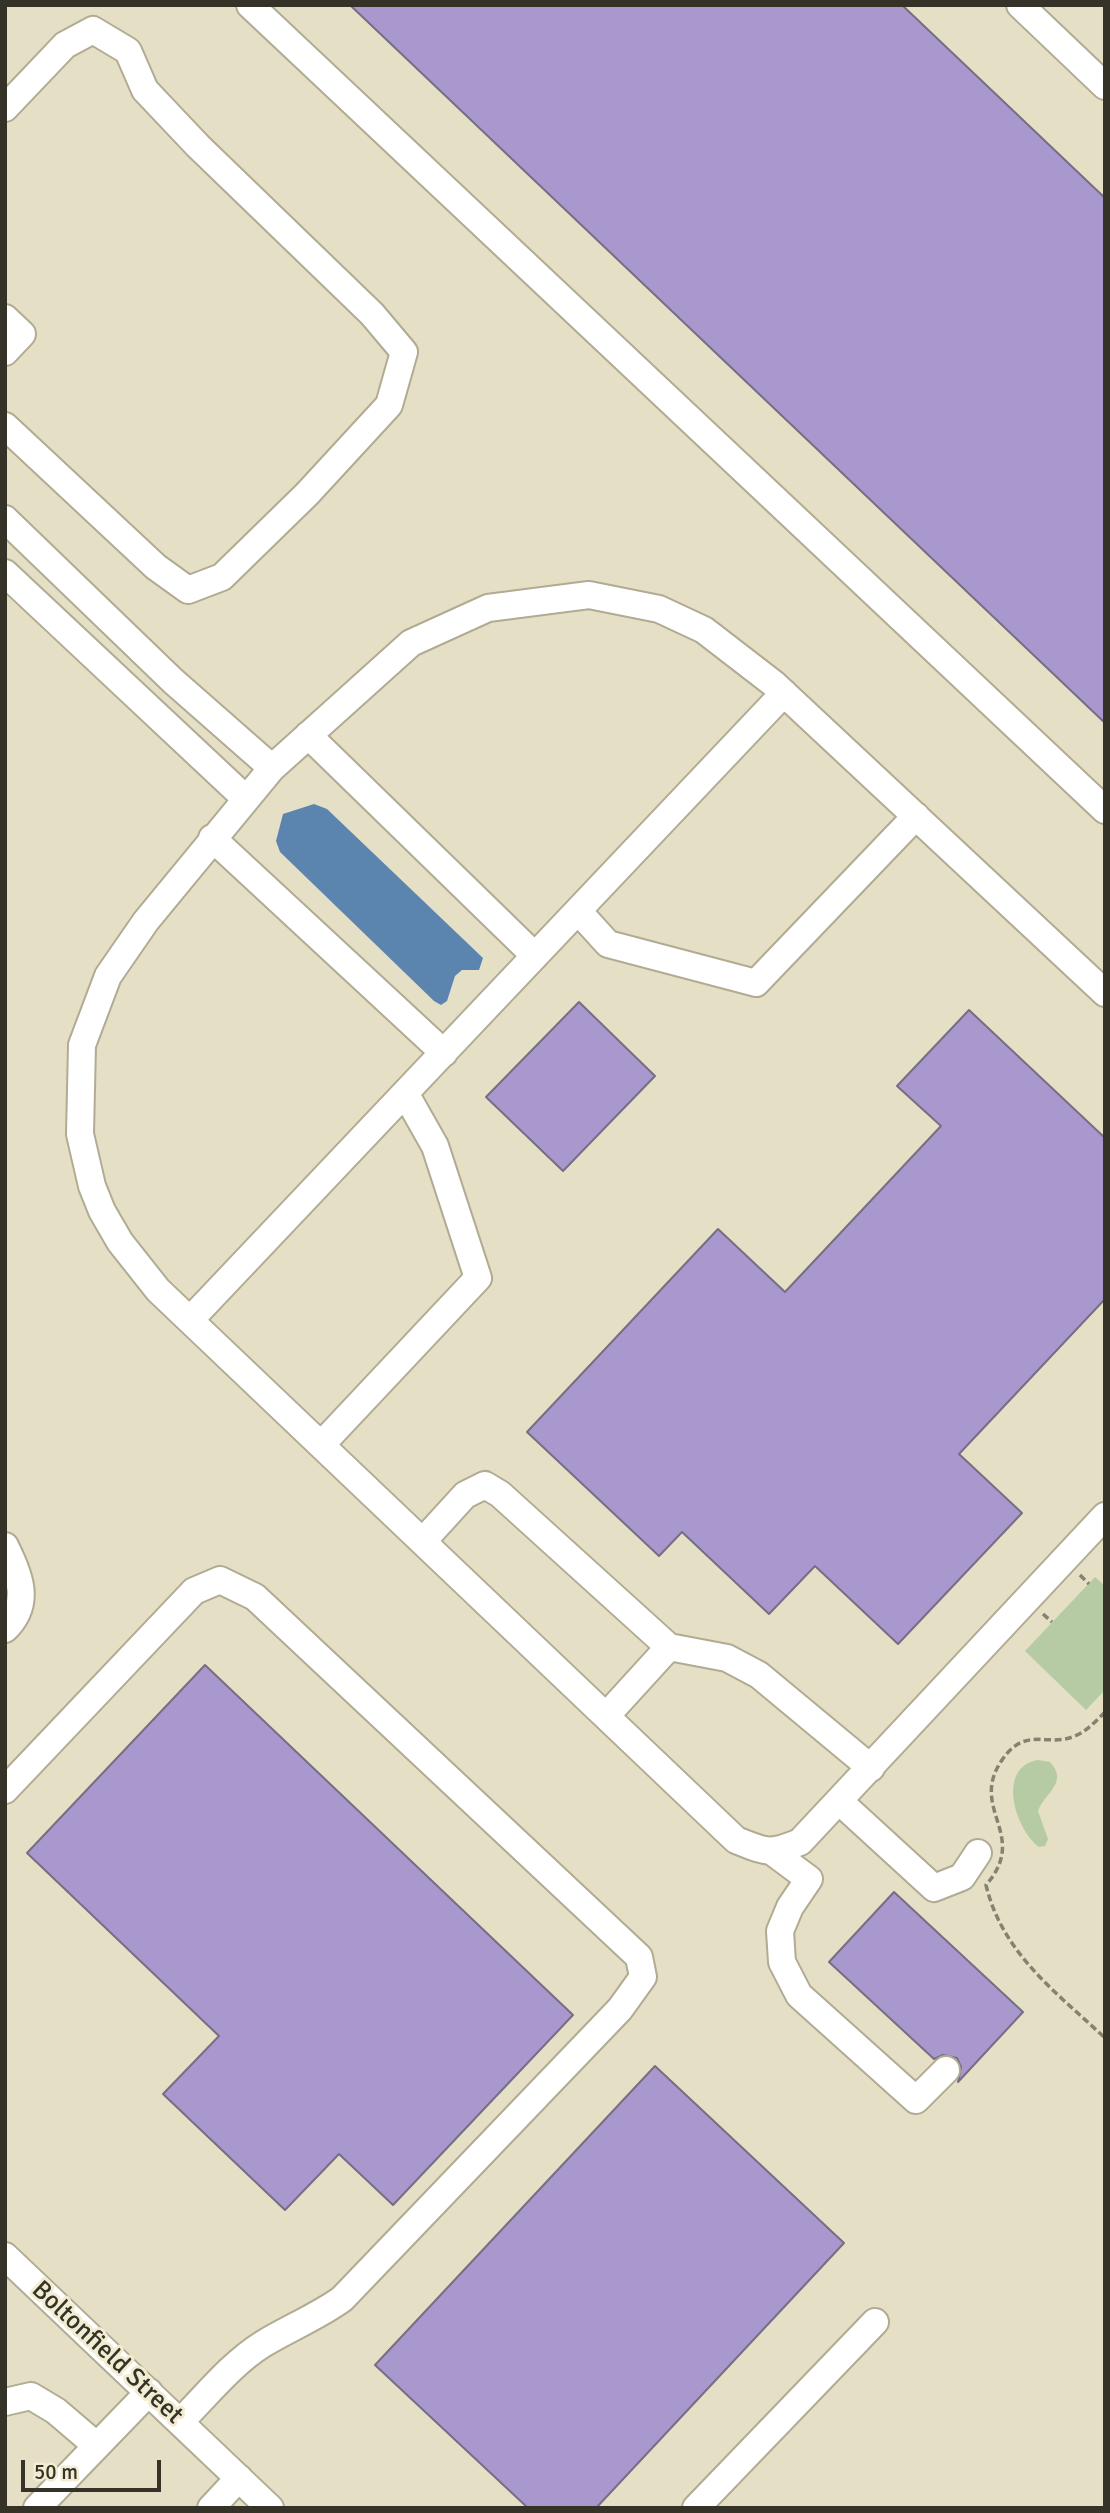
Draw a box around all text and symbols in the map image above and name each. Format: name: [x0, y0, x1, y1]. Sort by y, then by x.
street label: Boltonfield Street: [25, 2275, 189, 2431]
scale bar: [24, 2446, 164, 2490]
text: 50 m: [34, 2459, 78, 2485]

